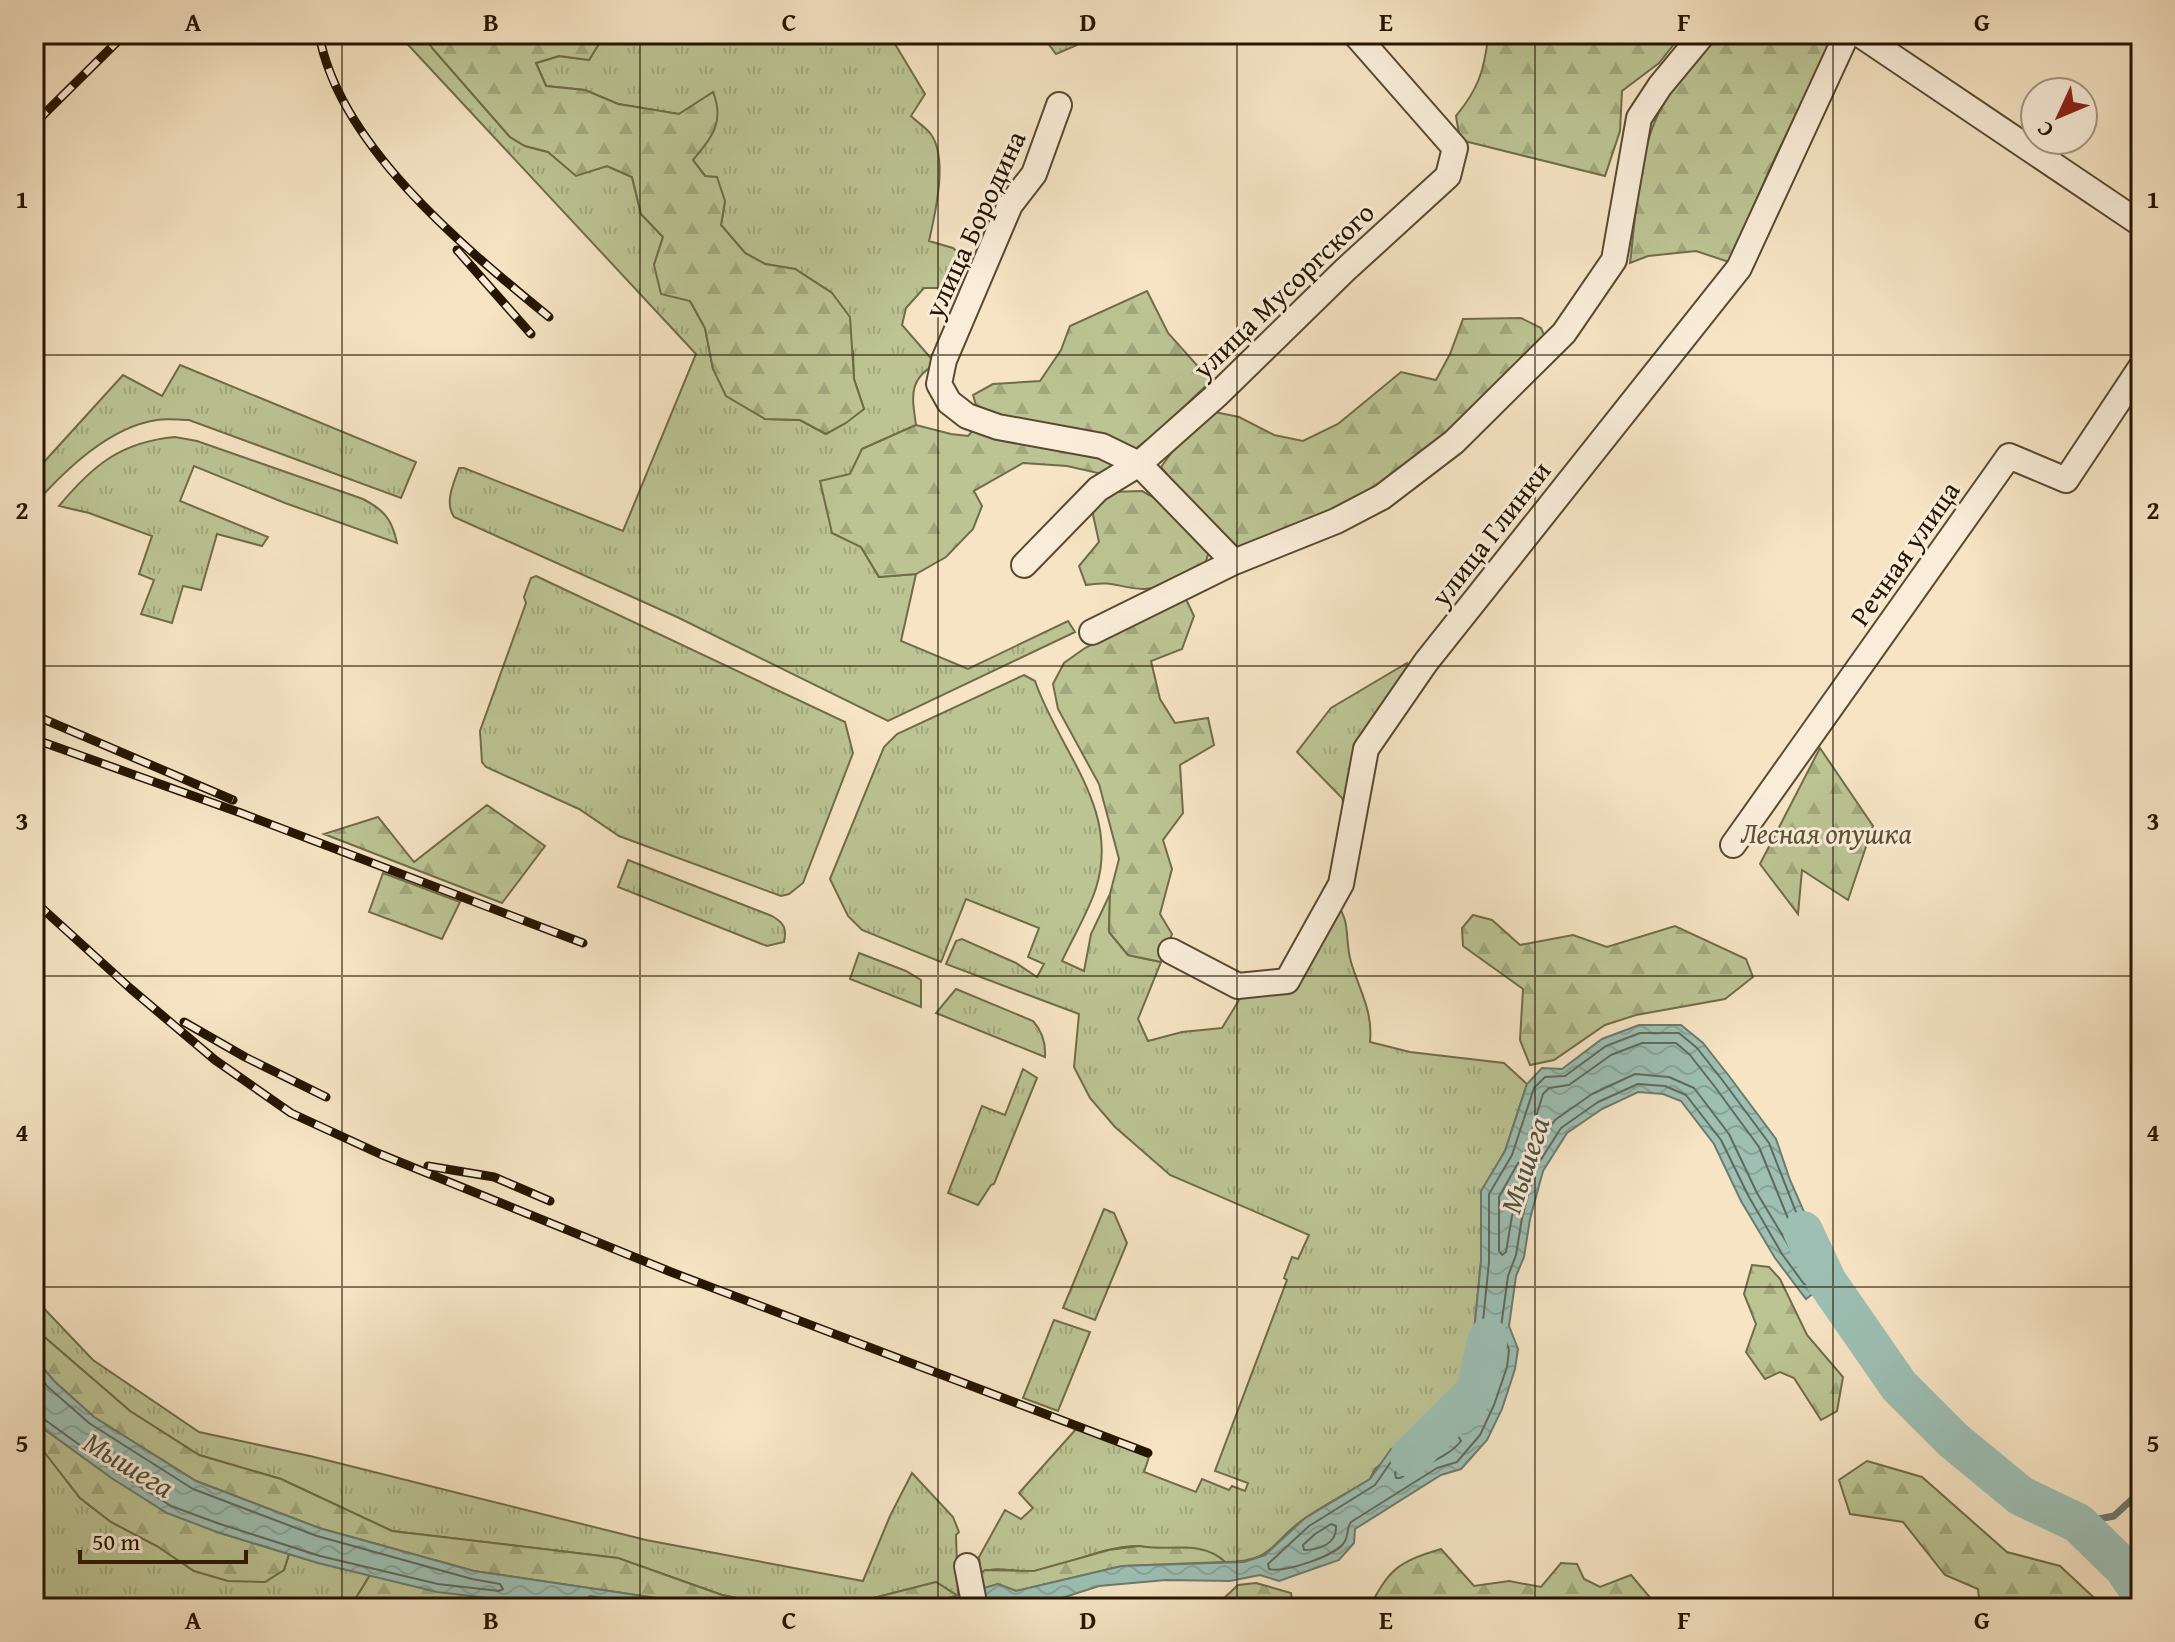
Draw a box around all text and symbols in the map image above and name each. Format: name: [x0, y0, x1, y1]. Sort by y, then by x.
text: A: [185, 2, 202, 41]
text: B: [483, 2, 499, 41]
text: C: [782, 2, 796, 41]
text: D: [1080, 2, 1096, 41]
text: E: [1379, 2, 1393, 41]
text: F: [1677, 2, 1691, 41]
text: G: [1974, 2, 1990, 41]
north arrow: [2019, 76, 2099, 156]
text: С: [2029, 114, 2060, 145]
street label: улица Бородина: [912, 123, 1036, 325]
text: 1: [15, 179, 29, 218]
text: 1: [2146, 179, 2160, 218]
street label: улица Мусоргского: [1182, 192, 1383, 388]
street label: улица Глинки: [1419, 451, 1560, 615]
street label: Речная улица: [1839, 472, 1970, 634]
text: 2: [15, 490, 29, 529]
text: 2: [2146, 490, 2160, 529]
text: 3: [15, 801, 29, 840]
text: 3: [2146, 801, 2160, 840]
park label: Лесная опушка: [1740, 812, 1912, 853]
water label: Мышега: [1488, 1111, 1560, 1219]
text: 4: [15, 1112, 29, 1151]
text: 4: [2146, 1112, 2160, 1151]
water label: Мышега: [75, 1420, 183, 1508]
text: 5: [15, 1423, 29, 1462]
text: 5: [2146, 1423, 2160, 1462]
scale bar: [80, 1514, 246, 1564]
text: 50 m: [92, 1524, 140, 1559]
text: A: [185, 1600, 202, 1639]
text: B: [483, 1600, 499, 1639]
text: C: [782, 1600, 796, 1639]
text: D: [1080, 1600, 1096, 1639]
text: E: [1379, 1600, 1393, 1639]
text: F: [1677, 1600, 1691, 1639]
text: G: [1974, 1600, 1990, 1639]

